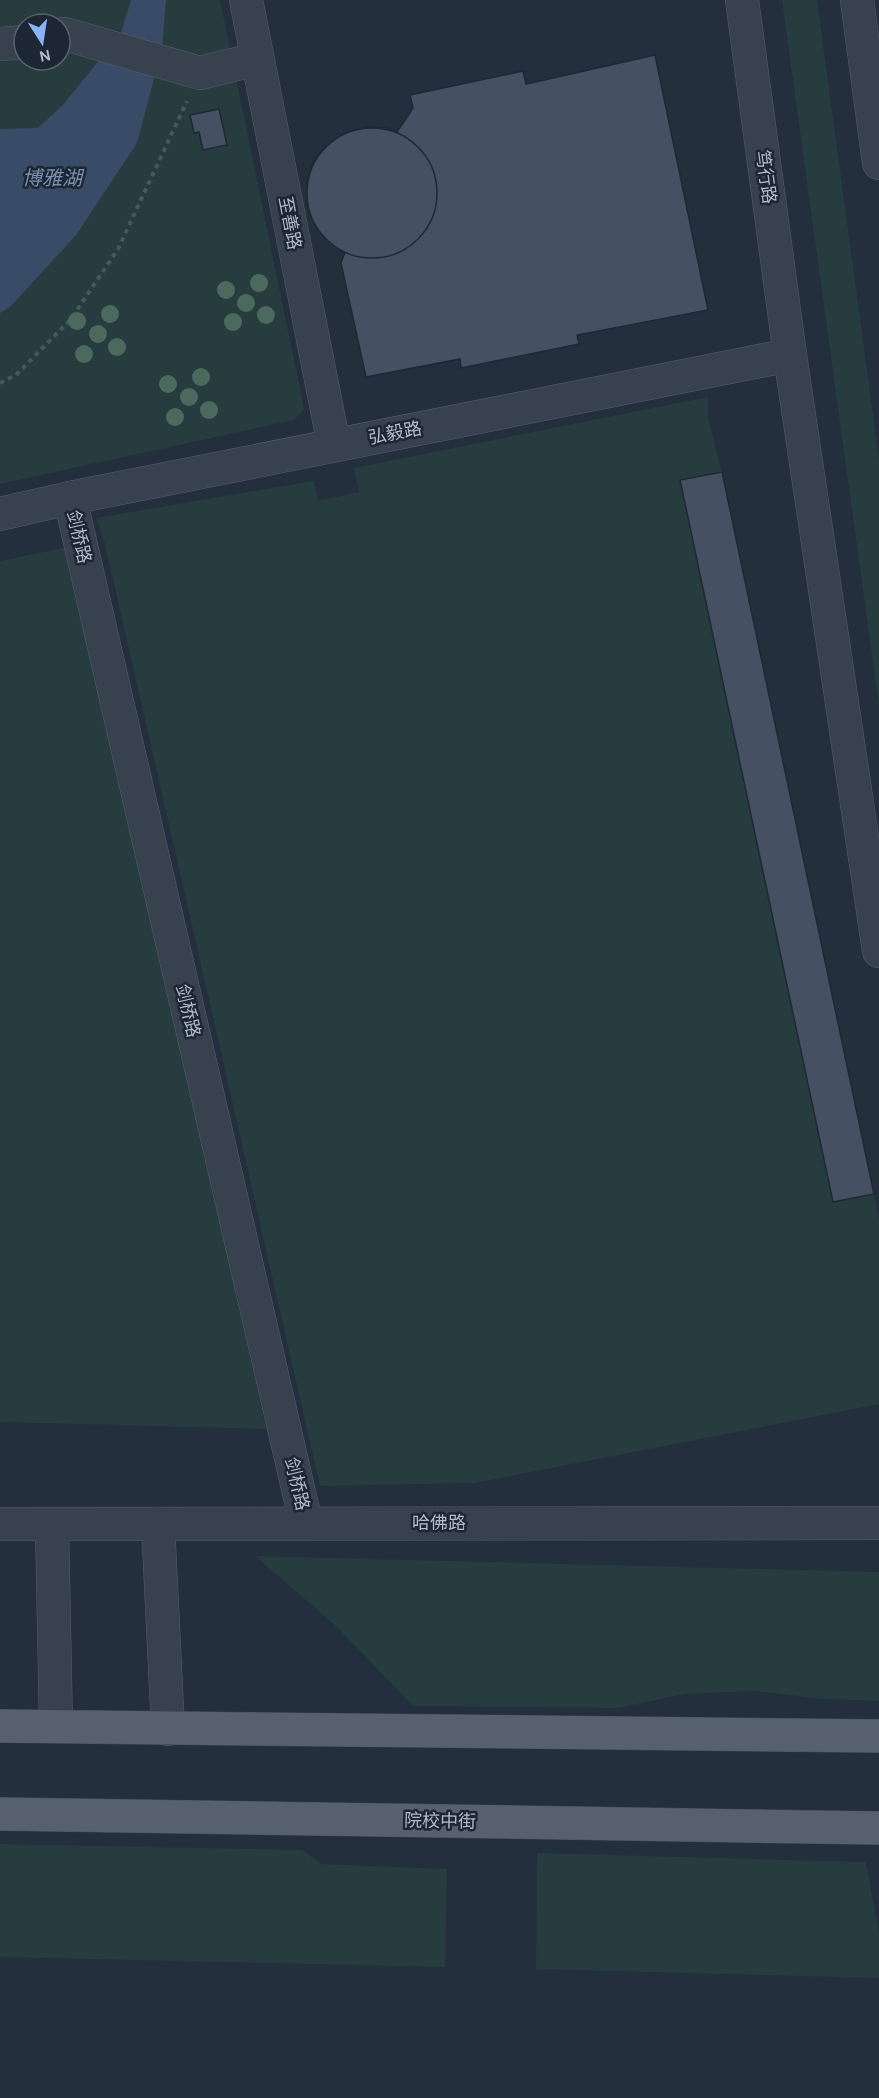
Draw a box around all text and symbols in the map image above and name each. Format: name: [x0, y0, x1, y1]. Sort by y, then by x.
north arrow: [12, 12, 72, 72]
text: N: [37, 46, 53, 67]
street label: 笃行路: [751, 149, 781, 205]
water label: 博雅湖: [22, 167, 85, 190]
street label: 至善路: [274, 194, 306, 252]
street label: 弘毅路: [366, 417, 424, 449]
street label: 剑桥路: [62, 508, 96, 566]
street label: 剑桥路: [171, 982, 205, 1040]
street label: 剑桥路: [280, 1455, 314, 1513]
street label: 哈佛路: [412, 1512, 466, 1534]
street label: 院校中街: [404, 1809, 476, 1833]

